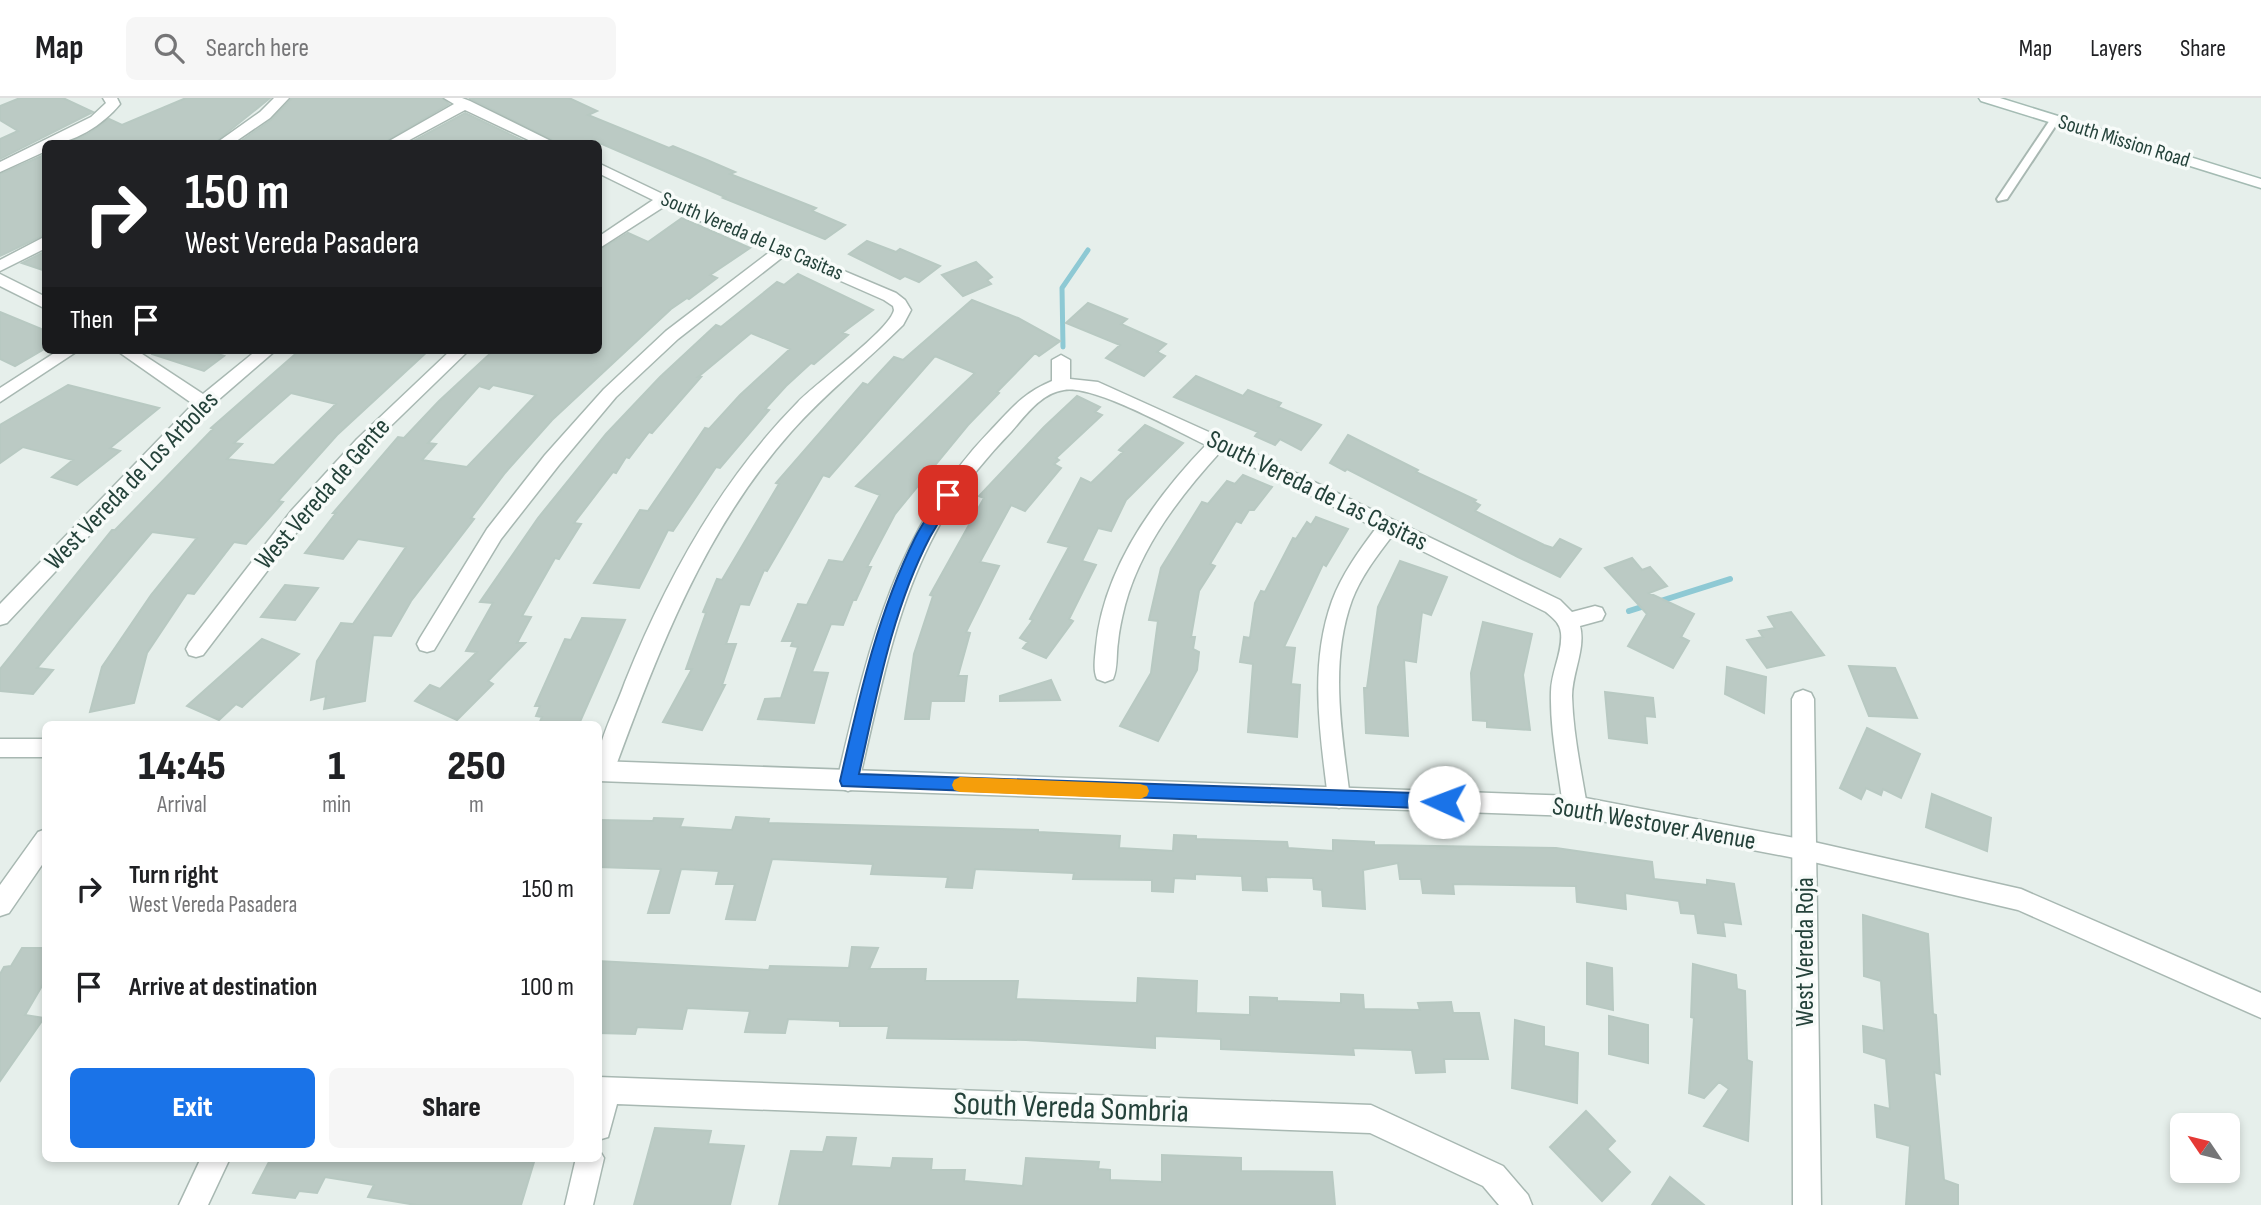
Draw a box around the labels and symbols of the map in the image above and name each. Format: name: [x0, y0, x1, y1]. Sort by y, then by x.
street label: South Mission Road: [2055, 109, 2193, 173]
street label: South Vereda de Las Casitas: [657, 186, 847, 286]
street label: West Vereda de Los Arboles: [39, 385, 225, 577]
street label: West Vereda de Gente: [249, 412, 397, 576]
street label: South Vereda de Las Casitas: [1202, 424, 1432, 558]
pin: [918, 465, 978, 525]
position arrow: [1407, 765, 1481, 839]
street label: South Westover Avenue: [1550, 791, 1758, 857]
street label: West Vereda Roja: [1790, 877, 1821, 1027]
street label: South Vereda Sombria: [953, 1084, 1189, 1132]
north arrow: [2170, 1113, 2240, 1183]

